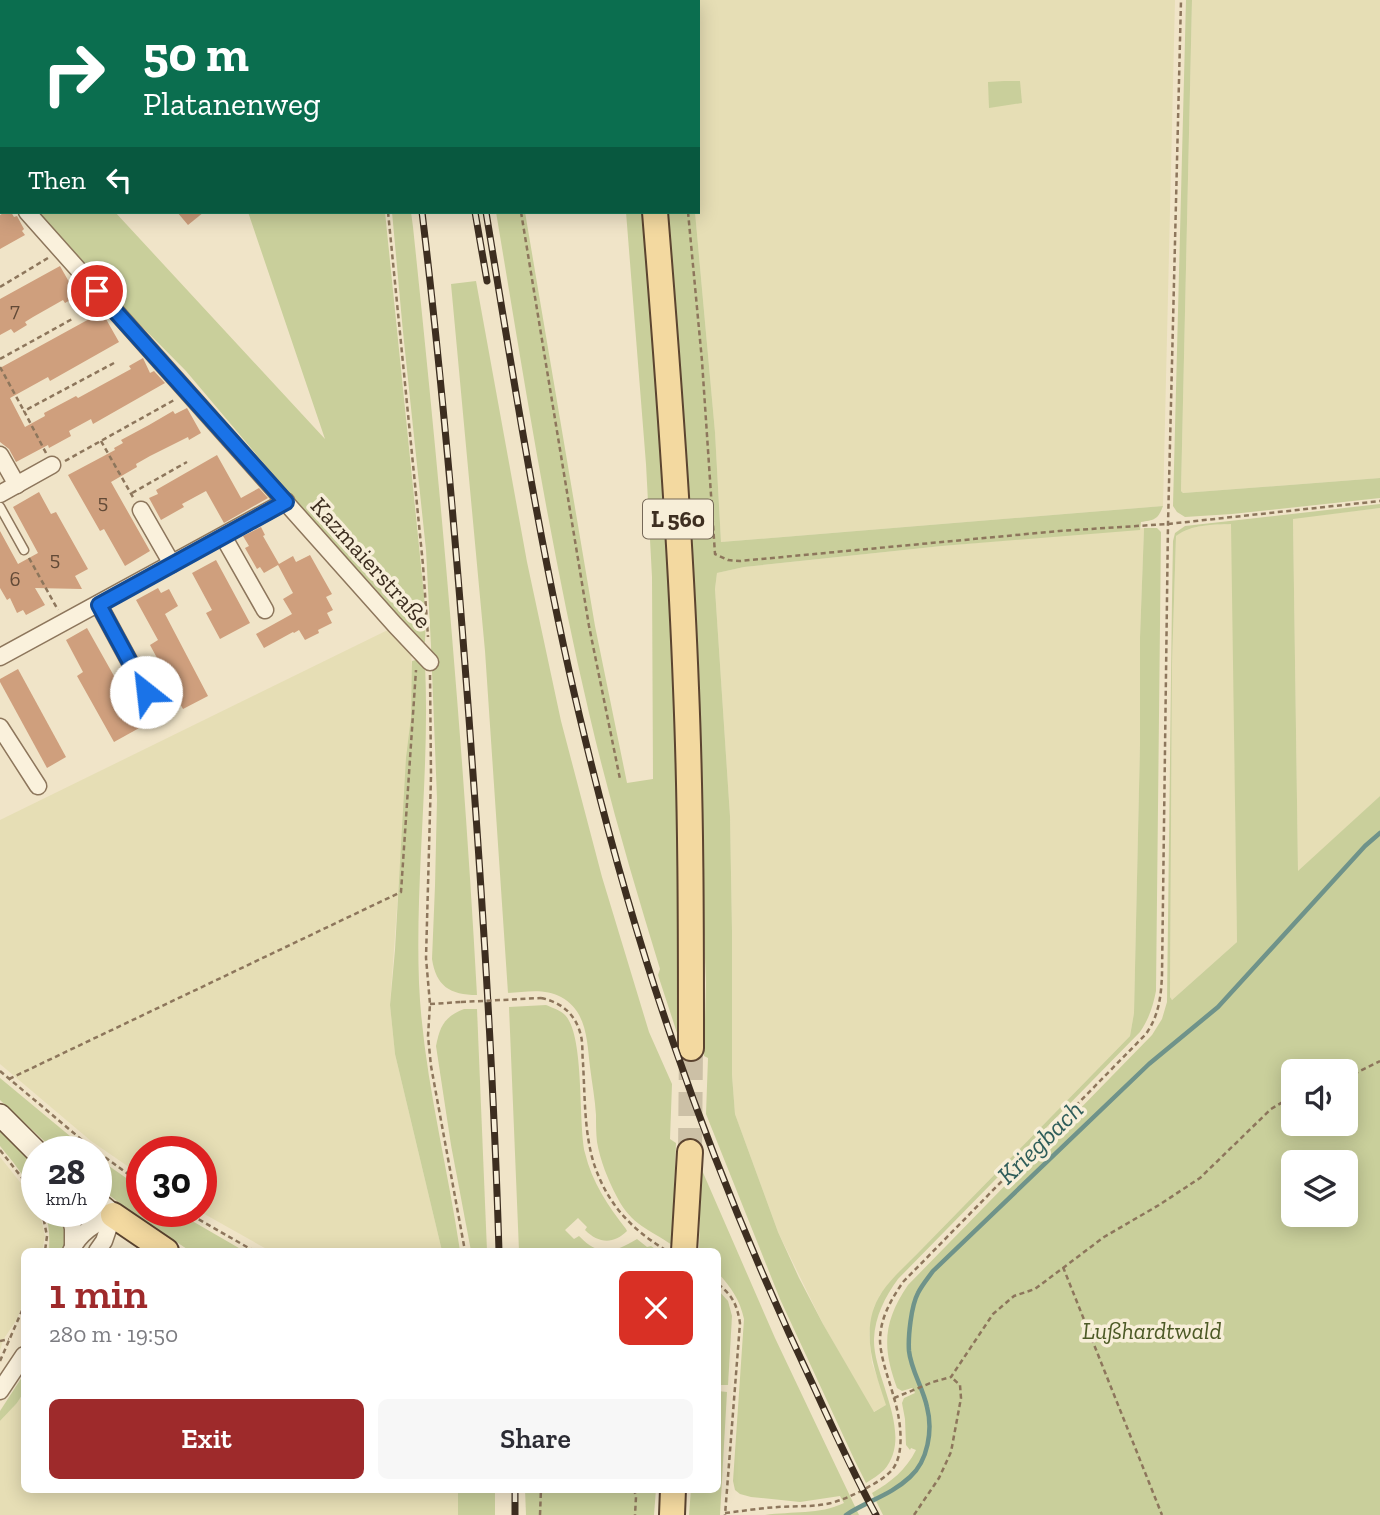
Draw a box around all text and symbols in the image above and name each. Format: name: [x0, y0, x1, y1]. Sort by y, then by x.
text: 50 m: [143, 25, 249, 84]
icon: right: [28, 28, 119, 119]
text: Platanenweg: [143, 85, 321, 123]
icon: left: [100, 161, 138, 199]
text: Then: [28, 164, 86, 196]
pin: [67, 261, 127, 321]
icon: arrive: [78, 272, 116, 310]
house number: 7: [10, 297, 20, 322]
house number: 5: [98, 489, 108, 514]
street label: Kazmaierstraße: [305, 491, 438, 634]
road number: L 560: [643, 499, 713, 538]
house number: 5: [50, 546, 60, 571]
house number: 6: [9, 566, 21, 591]
position arrow: [109, 655, 183, 729]
map controls: [1281, 1059, 1358, 1227]
button: sound: [1281, 1059, 1358, 1136]
water label: Kriegbach: [990, 1093, 1090, 1191]
speed limit sign: 30: [126, 1136, 217, 1227]
button: layers: [1281, 1150, 1358, 1227]
text: 28: [48, 1151, 85, 1193]
text: km/h: [46, 1188, 87, 1210]
text: 1 min: [49, 1268, 148, 1319]
button: close: [619, 1271, 693, 1345]
park label: Lußhardtwald: [1082, 1316, 1222, 1345]
text: 280 m · 19:50: [49, 1320, 178, 1348]
button: Exit: [49, 1399, 364, 1479]
button: Share: [378, 1399, 693, 1479]

